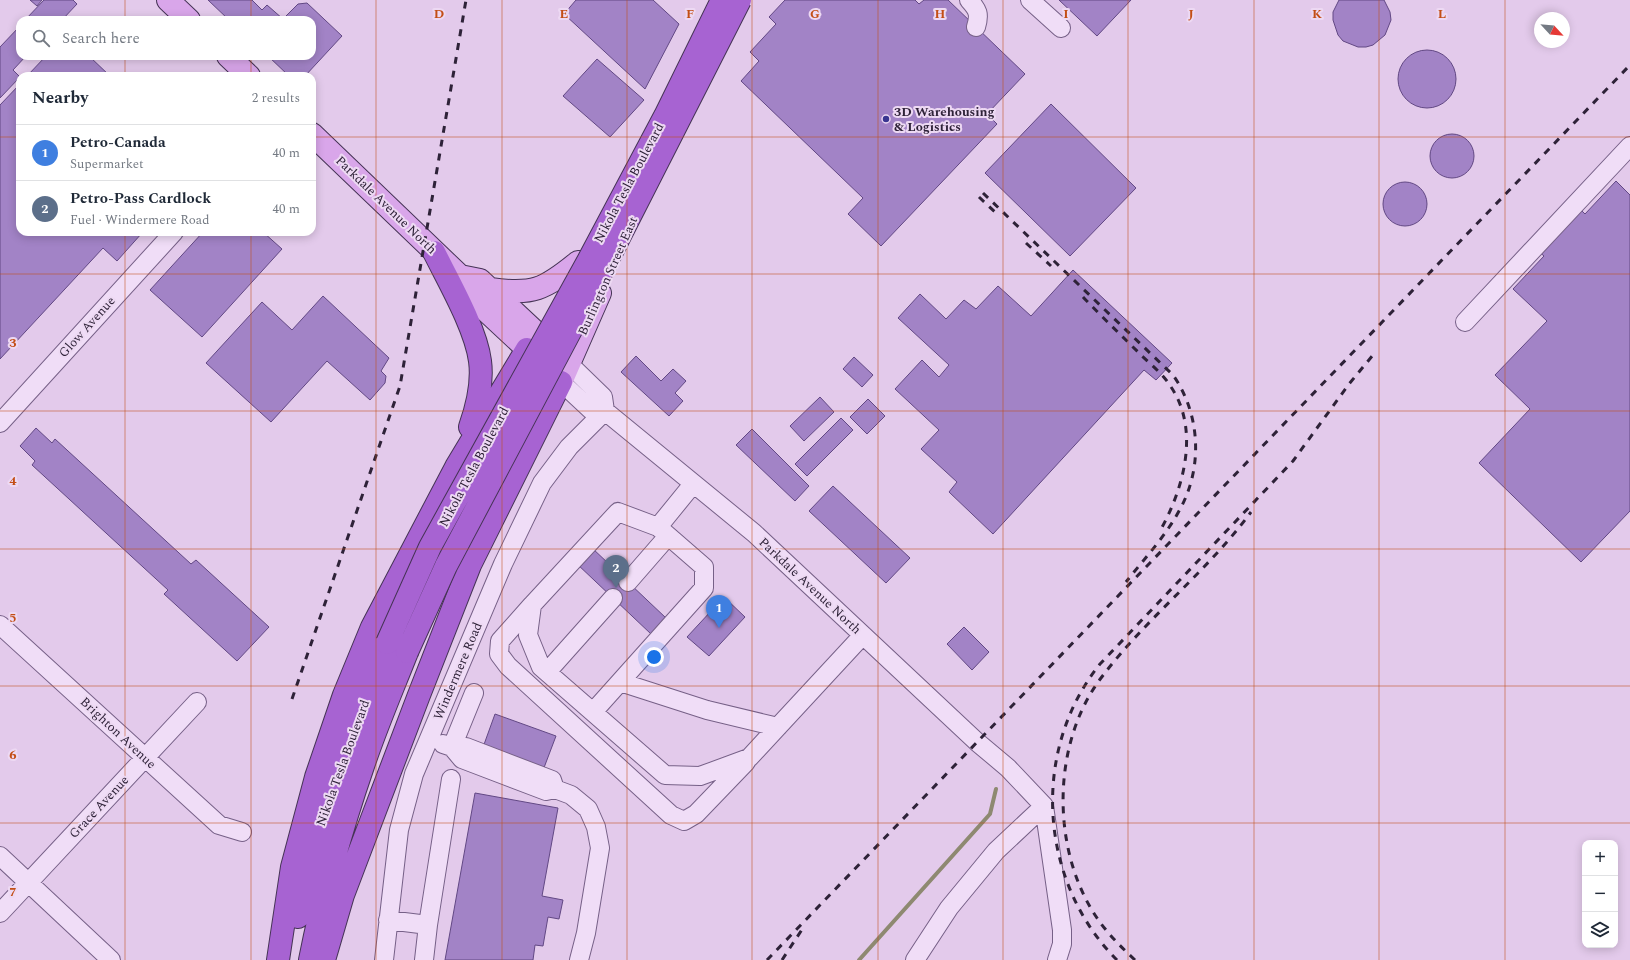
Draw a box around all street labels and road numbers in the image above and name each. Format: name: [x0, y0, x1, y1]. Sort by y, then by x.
street label: Nikola Tesla Boulevard: [589, 119, 669, 247]
street label: Parkdale Avenue North: [331, 151, 442, 259]
street label: Burlington Street East: [573, 213, 643, 339]
street label: Glow Avenue: [54, 292, 120, 362]
street label: Nikola Tesla Boulevard: [434, 403, 514, 531]
street label: Parkdale Avenue North: [754, 533, 866, 639]
street label: Windermere Road: [428, 619, 488, 723]
street label: Brighton Avenue: [75, 692, 161, 774]
street label: Nikola Tesla Boulevard: [311, 697, 375, 829]
street label: Grace Avenue: [64, 771, 134, 843]

